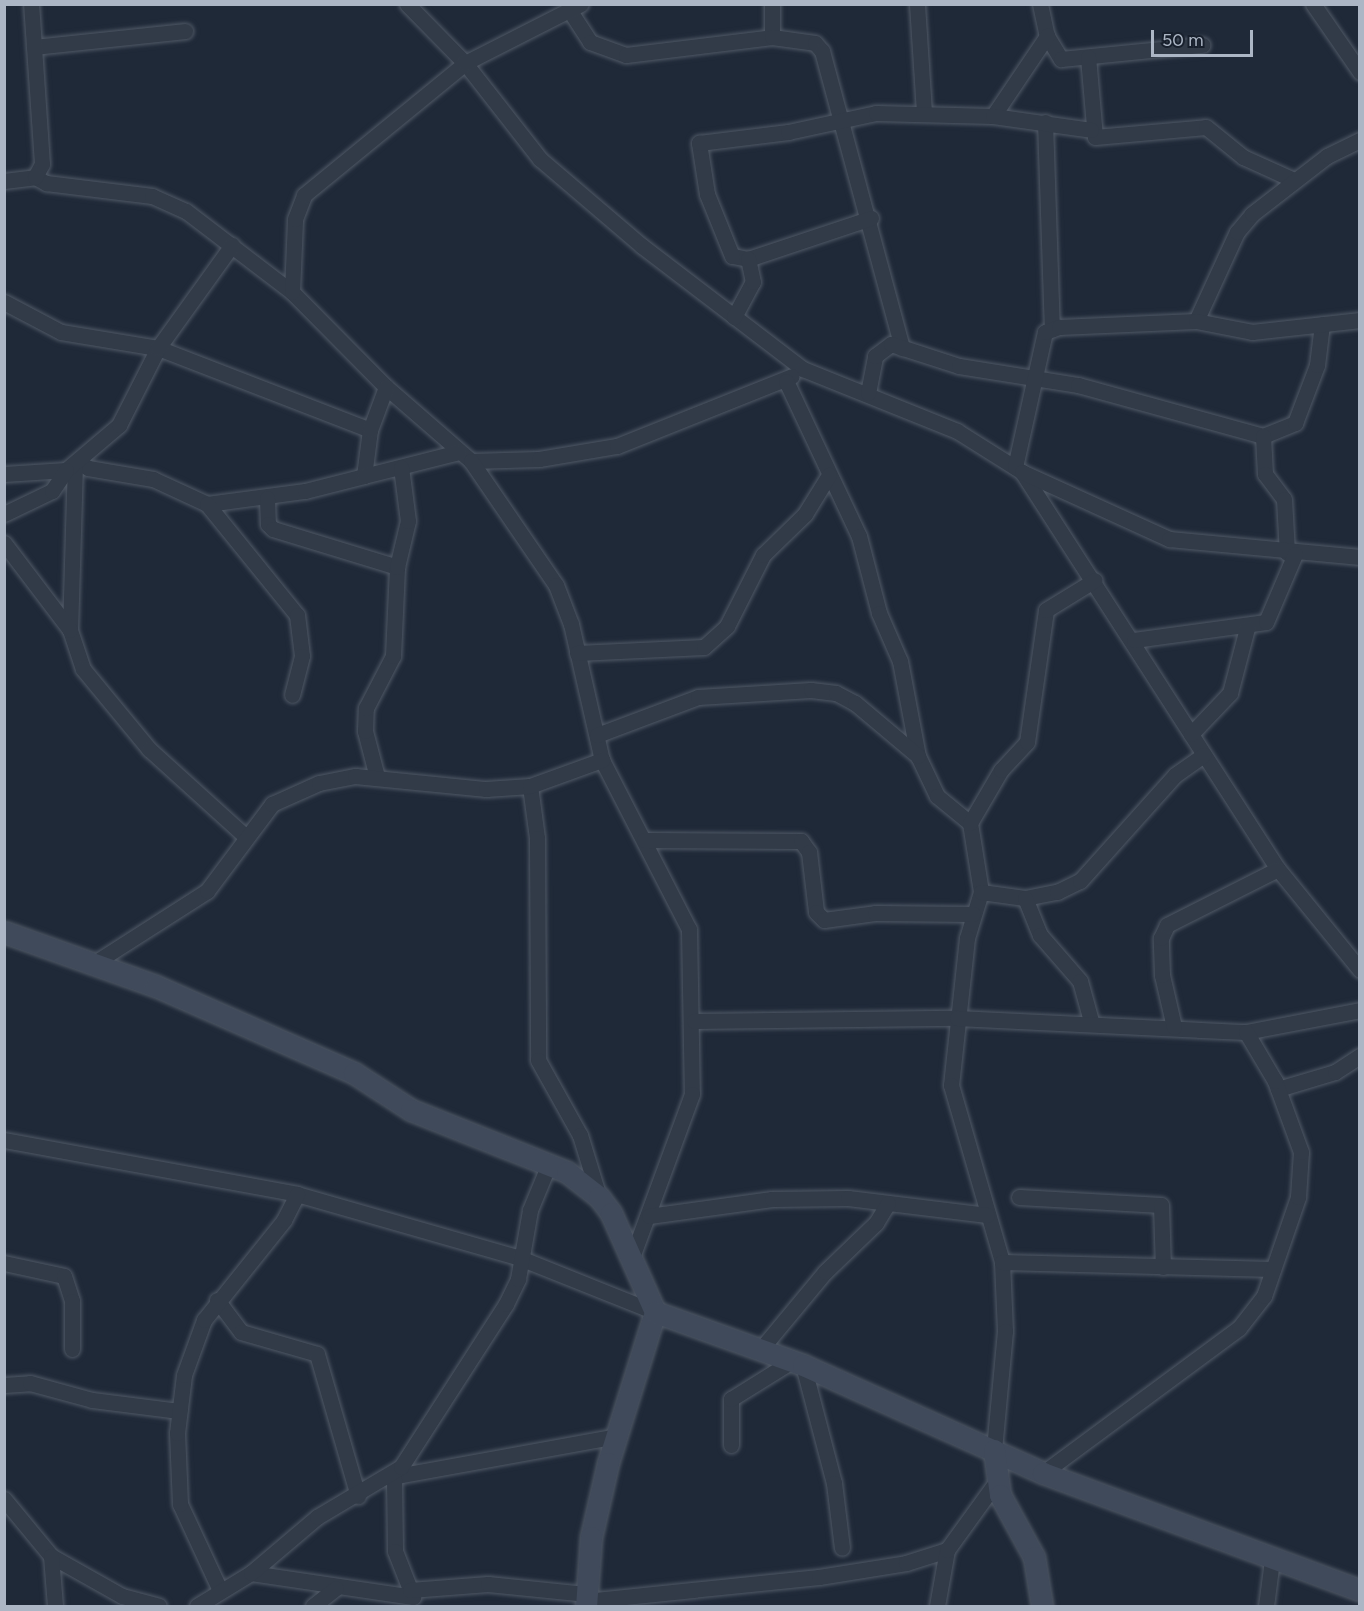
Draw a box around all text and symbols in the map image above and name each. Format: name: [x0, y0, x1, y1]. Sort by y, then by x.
scale bar: [1154, 18, 1256, 56]
text: 50 m: [1162, 29, 1204, 51]

